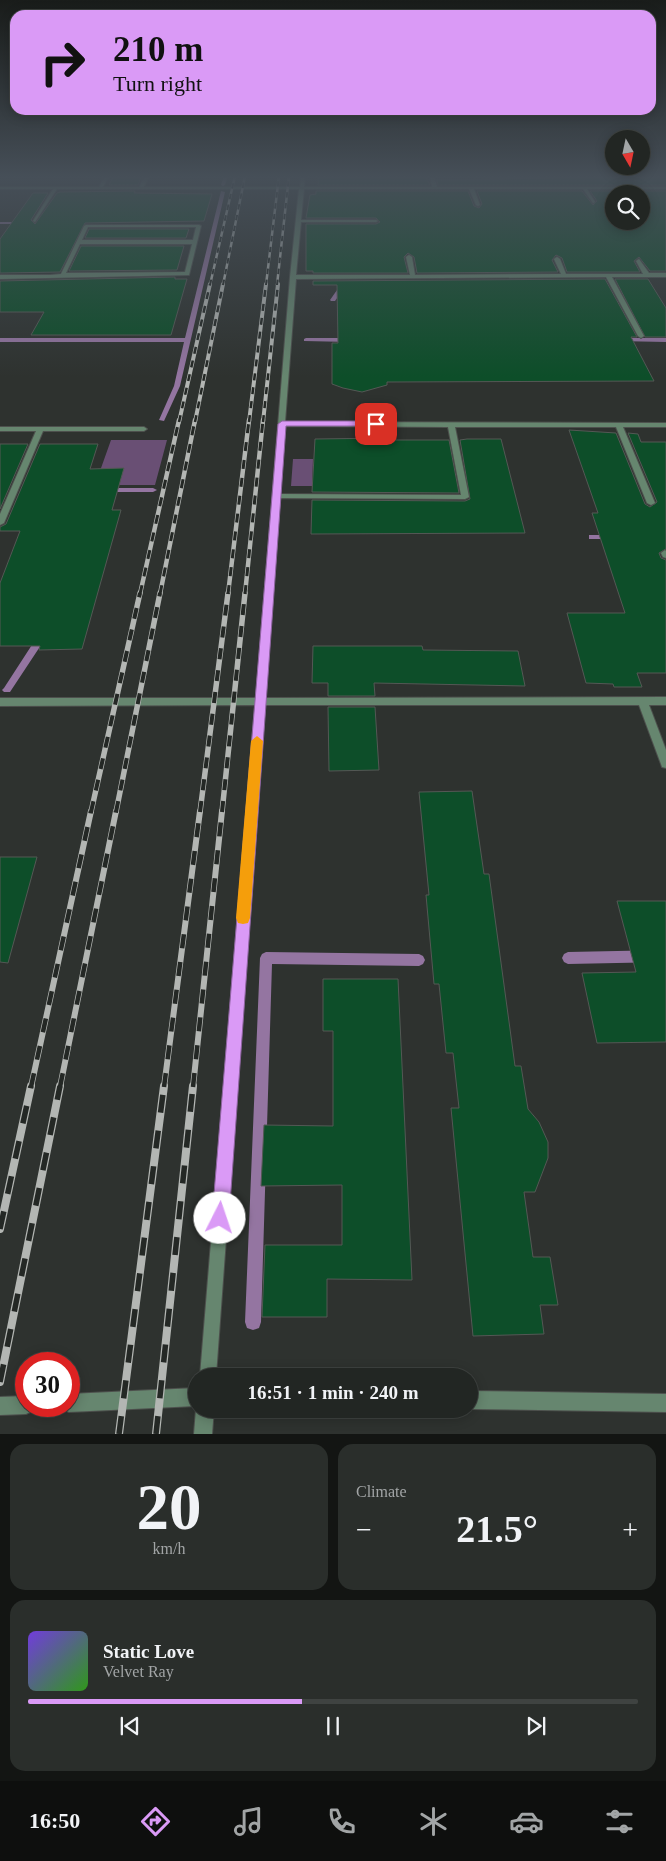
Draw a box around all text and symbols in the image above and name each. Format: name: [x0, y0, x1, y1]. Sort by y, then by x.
icon: right: [30, 30, 95, 95]
text: 210 m: [113, 30, 203, 69]
text: Turn right: [113, 71, 202, 96]
north arrow: [605, 130, 650, 175]
map controls: [605, 130, 650, 230]
button: search: [605, 185, 650, 230]
pin: [355, 403, 397, 445]
icon: arrive: [362, 410, 390, 438]
position arrow: [193, 1191, 245, 1243]
speed limit sign: 30: [15, 1352, 80, 1417]
text: 16:51 · 1 min · 240 m: [248, 1382, 419, 1403]
text: 20: [137, 1471, 202, 1543]
text: Climate: [356, 1483, 407, 1500]
text: 21.5°: [456, 1508, 538, 1550]
text: −: [356, 1514, 372, 1545]
text: +: [622, 1514, 638, 1545]
text: km/h: [153, 1540, 185, 1557]
text: Static Love: [103, 1641, 194, 1662]
text: Velvet Ray: [103, 1663, 174, 1680]
icon: previous: [116, 1712, 144, 1740]
icon: pause: [319, 1712, 347, 1740]
icon: next: [522, 1712, 550, 1740]
icon: directions: [138, 1804, 173, 1839]
icon: music: [231, 1804, 266, 1839]
icon: phone: [324, 1804, 359, 1839]
icon: climate: [416, 1804, 451, 1839]
icon: car: [509, 1804, 544, 1839]
icon: filters: [602, 1804, 637, 1839]
text: 16:50: [29, 1808, 80, 1833]

